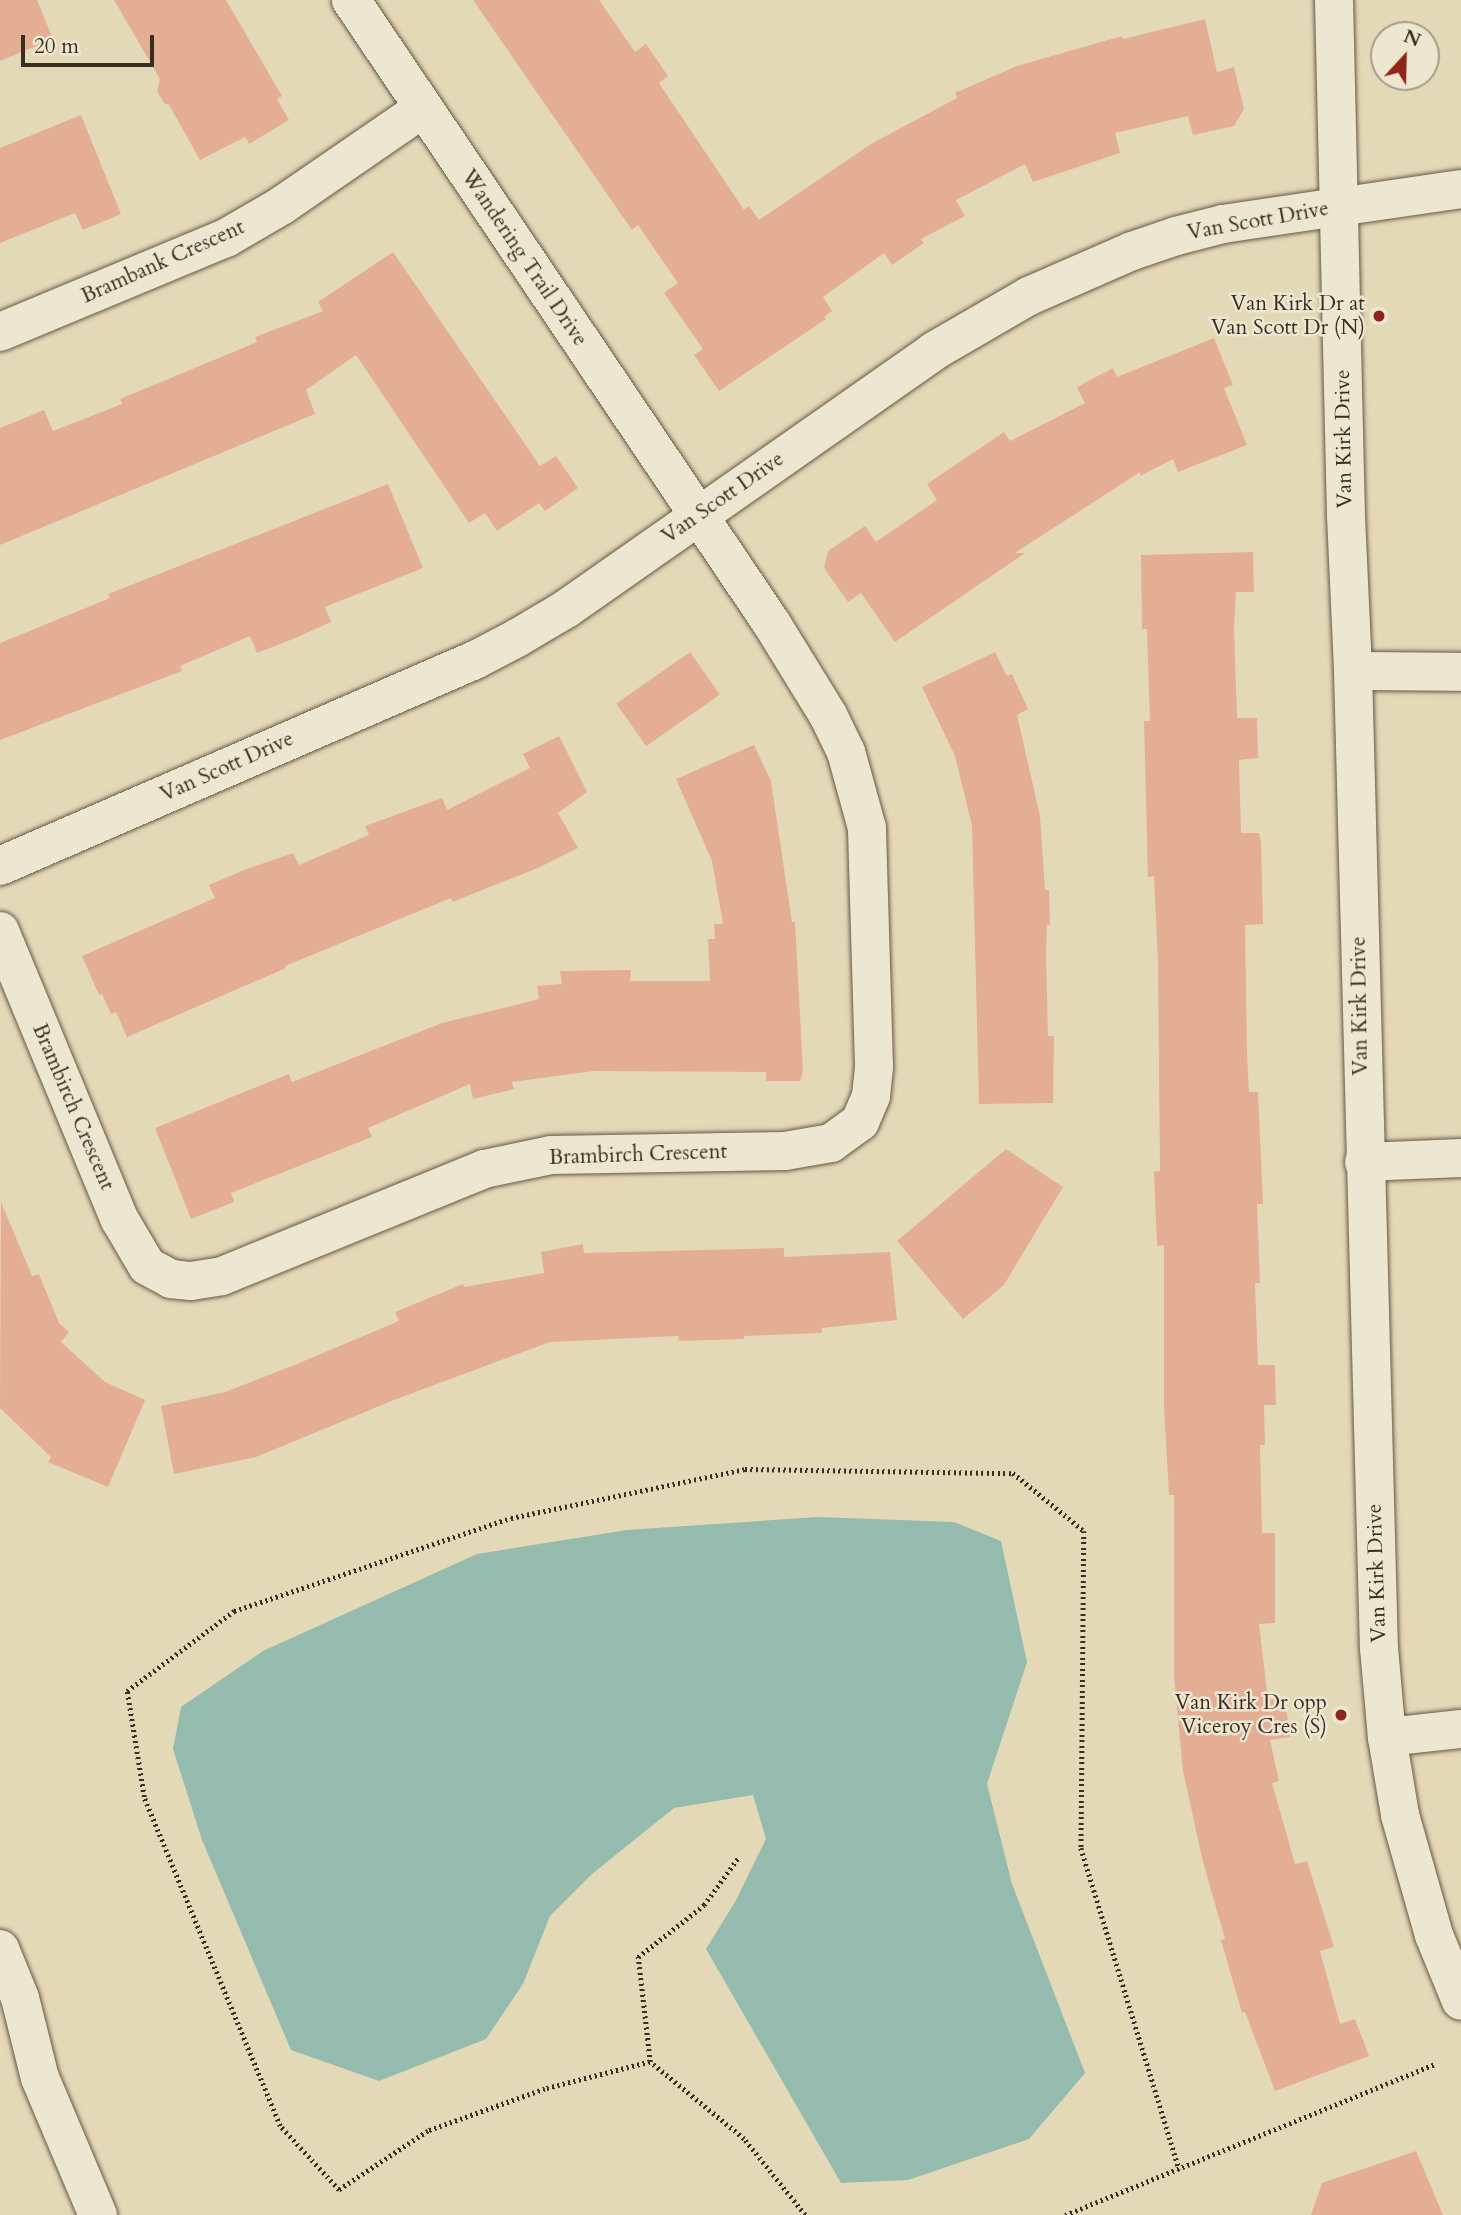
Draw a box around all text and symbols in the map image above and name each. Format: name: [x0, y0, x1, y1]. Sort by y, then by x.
scale bar: [24, 21, 158, 65]
north arrow: [1370, 21, 1440, 91]
text: N: [1400, 23, 1425, 54]
text: 20 m: [34, 32, 79, 61]
street label: Wandering Trail Drive: [455, 165, 593, 351]
street label: Van Scott Drive: [1185, 196, 1331, 246]
street label: Brambank Crescent: [78, 215, 248, 309]
place label: Van Kirk Dr at Van Scott Dr (N): [1211, 291, 1365, 341]
marker: Van Kirk Dr at Van Scott Dr (N): [1371, 308, 1387, 324]
street label: Van Kirk Drive: [1330, 369, 1358, 509]
street label: Van Scott Drive: [657, 447, 789, 549]
street label: Van Scott Drive: [156, 726, 298, 808]
street label: Van Kirk Drive: [1346, 936, 1374, 1076]
street label: Brambirch Crescent: [27, 1020, 119, 1194]
street label: Brambirch Crescent: [548, 1139, 728, 1171]
street label: Van Kirk Drive: [1362, 1503, 1392, 1643]
place label: Van Kirk Dr opp Viceroy Cres (S): [1175, 1690, 1327, 1740]
marker: Van Kirk Dr opp Viceroy Cres (S): [1333, 1707, 1349, 1723]

